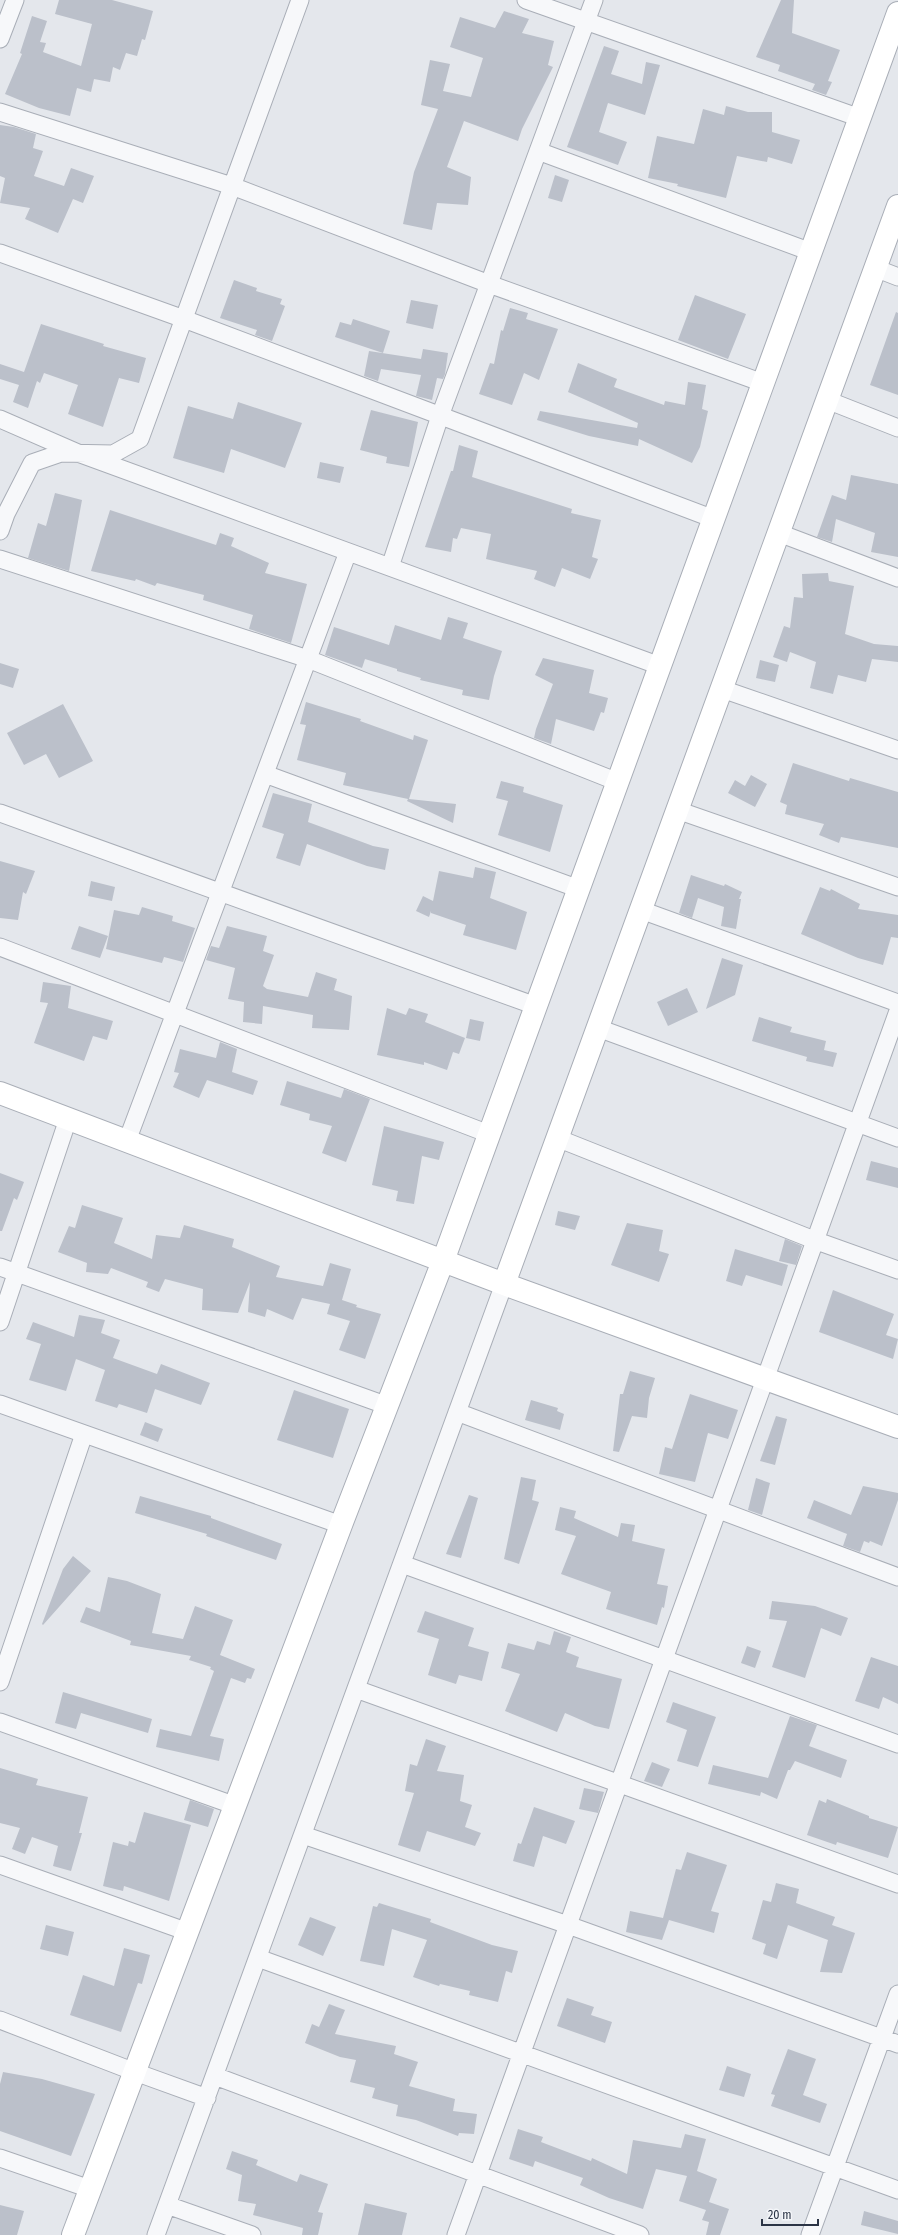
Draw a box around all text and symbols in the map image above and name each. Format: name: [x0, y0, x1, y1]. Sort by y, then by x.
scale bar: [762, 2201, 818, 2227]
text: 20 m: [768, 2208, 792, 2222]

